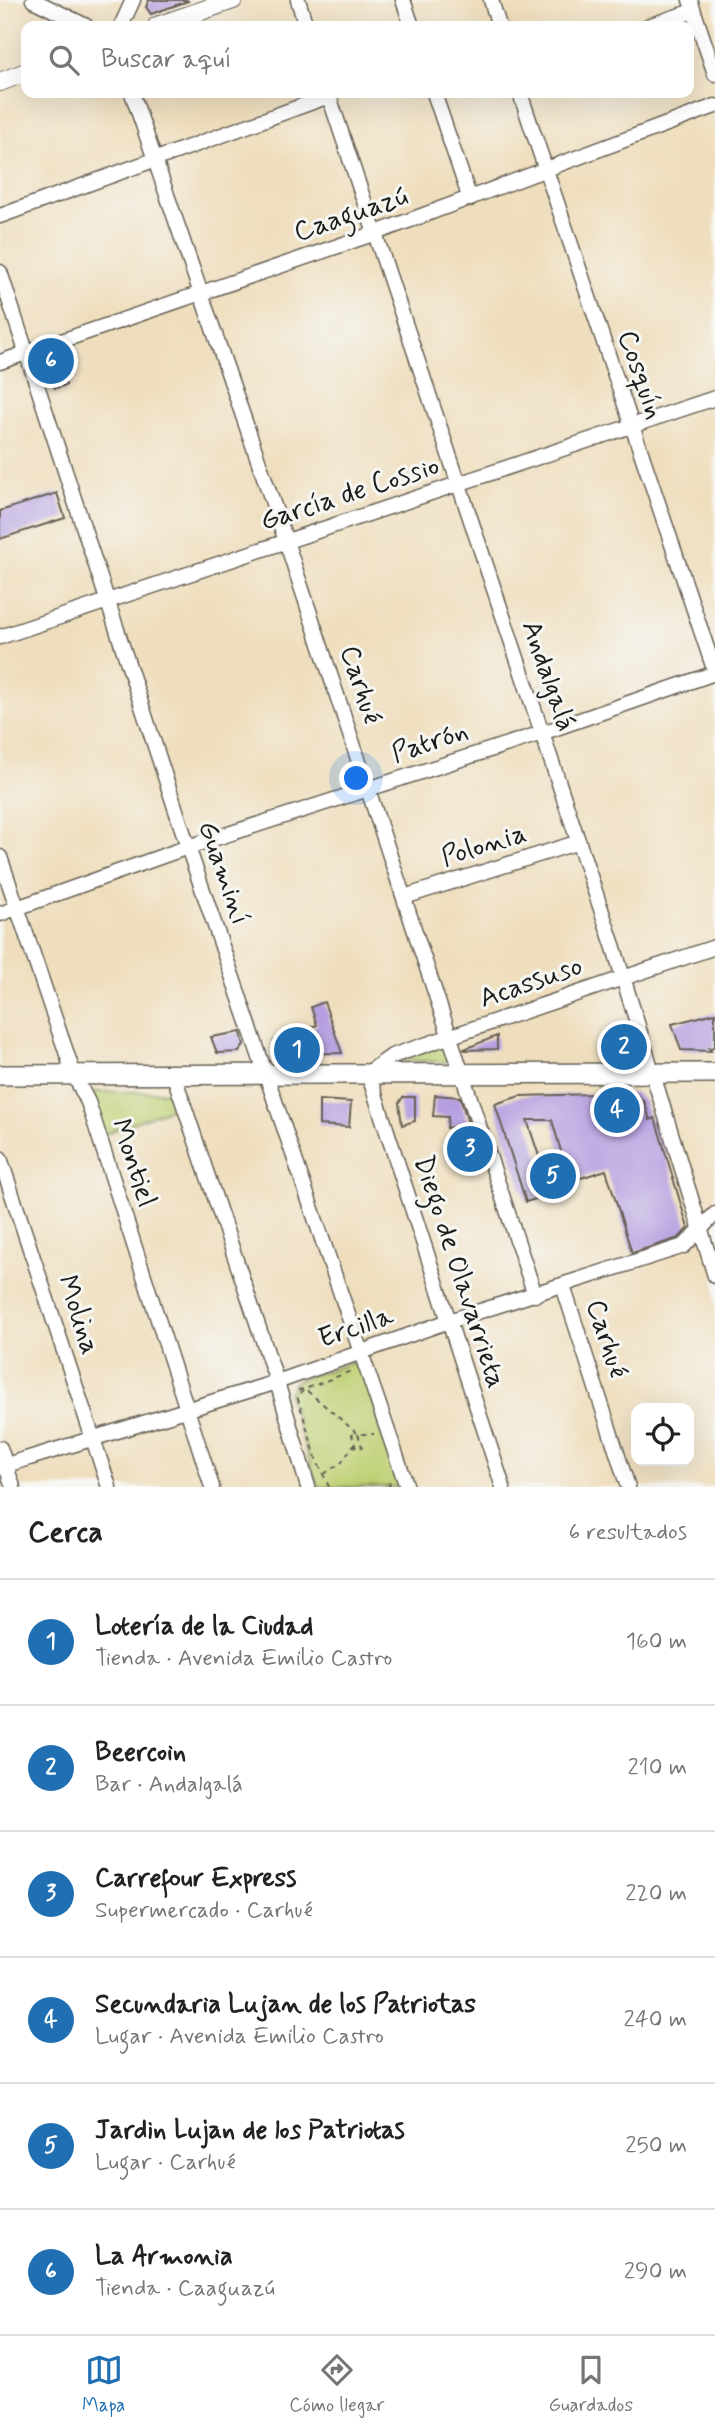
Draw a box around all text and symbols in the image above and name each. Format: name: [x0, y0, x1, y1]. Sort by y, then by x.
search box: [21, 21, 694, 98]
icon: search: [45, 41, 83, 79]
text: Buscar aquí: [101, 43, 232, 77]
street label: Caaguazú: [289, 178, 414, 255]
street label: Cosquín: [608, 326, 672, 424]
pin: 6: [28, 335, 74, 387]
street label: García de Cossio: [256, 448, 444, 540]
street label: Andalgalá: [512, 616, 584, 736]
street label: Carhué: [330, 641, 390, 729]
street label: Patrón: [387, 713, 473, 773]
your location: [339, 761, 373, 795]
street label: Guaminí: [188, 816, 258, 930]
street label: Polonia: [437, 816, 531, 876]
street label: Acassuso: [474, 948, 588, 1018]
pin: 2: [601, 1021, 647, 1073]
pin: 1: [274, 1024, 320, 1076]
pin: 4: [594, 1084, 640, 1136]
street label: Montiel: [101, 1114, 165, 1212]
pin: 3: [447, 1123, 493, 1175]
pin: 5: [530, 1150, 576, 1202]
street label: Diego de Olavarrieta: [401, 1151, 514, 1394]
street label: Molina: [48, 1271, 108, 1359]
street label: Carhué: [576, 1295, 636, 1383]
street label: Ercilla: [314, 1298, 399, 1358]
map controls: [631, 1403, 694, 1466]
button: locate: [631, 1403, 694, 1466]
text: Cerca: [28, 1513, 103, 1552]
text: 6 resultados: [569, 1518, 687, 1548]
text: Lotería de la Ciudad: [95, 1610, 313, 1644]
text: 1: [46, 1627, 56, 1657]
text: 160 m: [626, 1627, 687, 1657]
text: Tienda · Avenida Emilio Castro: [95, 1644, 392, 1674]
text: Beercoin: [95, 1736, 186, 1770]
text: 2: [45, 1753, 57, 1783]
text: 210 m: [627, 1753, 687, 1783]
text: Bar · Andalgalá: [95, 1770, 243, 1800]
text: Carrefour Express: [95, 1862, 296, 1896]
text: 3: [46, 1879, 56, 1909]
text: 220 m: [625, 1879, 687, 1909]
text: Supermercado · Carhué: [95, 1896, 313, 1926]
text: Secundaria Lujan de los Patriotas: [95, 1988, 476, 2022]
text: 4: [44, 2005, 58, 2035]
text: 240 m: [623, 2005, 687, 2035]
text: Lugar · Avenida Emilio Castro: [95, 2022, 384, 2052]
text: Jardin Lujan de los Patriotas: [95, 2114, 405, 2148]
text: 5: [44, 2131, 58, 2161]
text: 250 m: [625, 2131, 687, 2161]
text: Lugar · Carhué: [95, 2148, 236, 2178]
text: La Armonia: [95, 2240, 233, 2274]
text: 6: [45, 2257, 57, 2287]
text: 290 m: [624, 2257, 687, 2287]
text: Tienda · Caaguazú: [95, 2274, 275, 2304]
tab: Mapa: [82, 2351, 125, 2418]
tab: Cómo llegar: [289, 2351, 384, 2418]
tab: Guardados: [548, 2351, 633, 2418]

